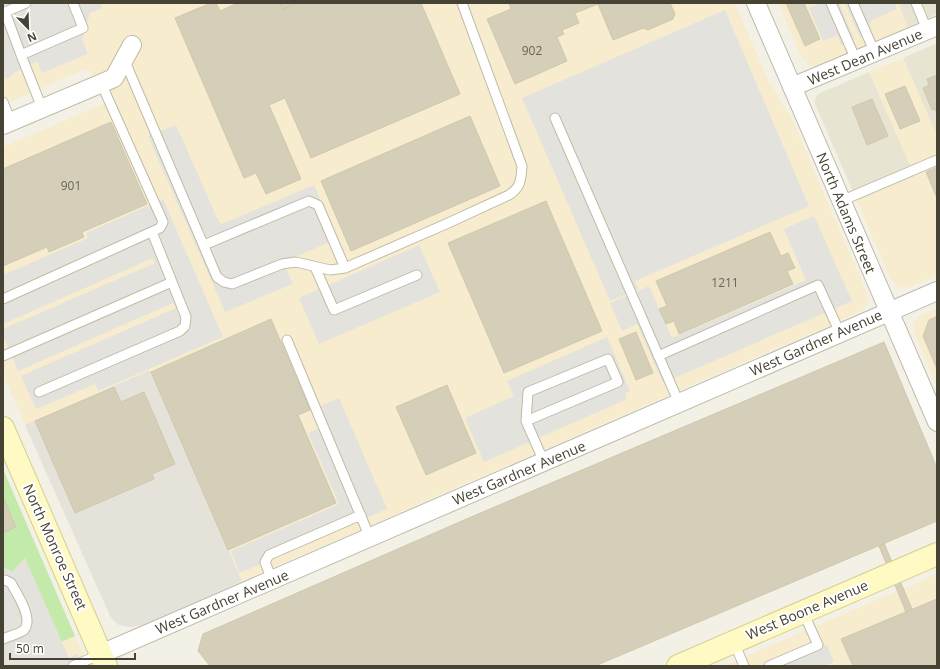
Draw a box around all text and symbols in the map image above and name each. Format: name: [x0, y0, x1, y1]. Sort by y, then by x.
north arrow: [8, 8, 48, 48]
street label: West Dean Avenue: [805, 24, 925, 89]
text: N: [25, 29, 39, 46]
house number: 902: [522, 42, 542, 59]
street label: North Adams Street: [812, 150, 881, 276]
house number: 901: [61, 177, 81, 194]
house number: 1211: [711, 274, 739, 291]
street label: West Gardner Avenue: [747, 305, 885, 380]
street label: West Gardner Avenue: [449, 436, 588, 509]
street label: North Monroe Street: [19, 481, 92, 613]
street label: West Gardner Avenue: [152, 565, 291, 638]
street label: West Boone Avenue: [743, 575, 871, 644]
scale bar: [10, 635, 135, 661]
text: 50 m: [16, 640, 44, 657]

